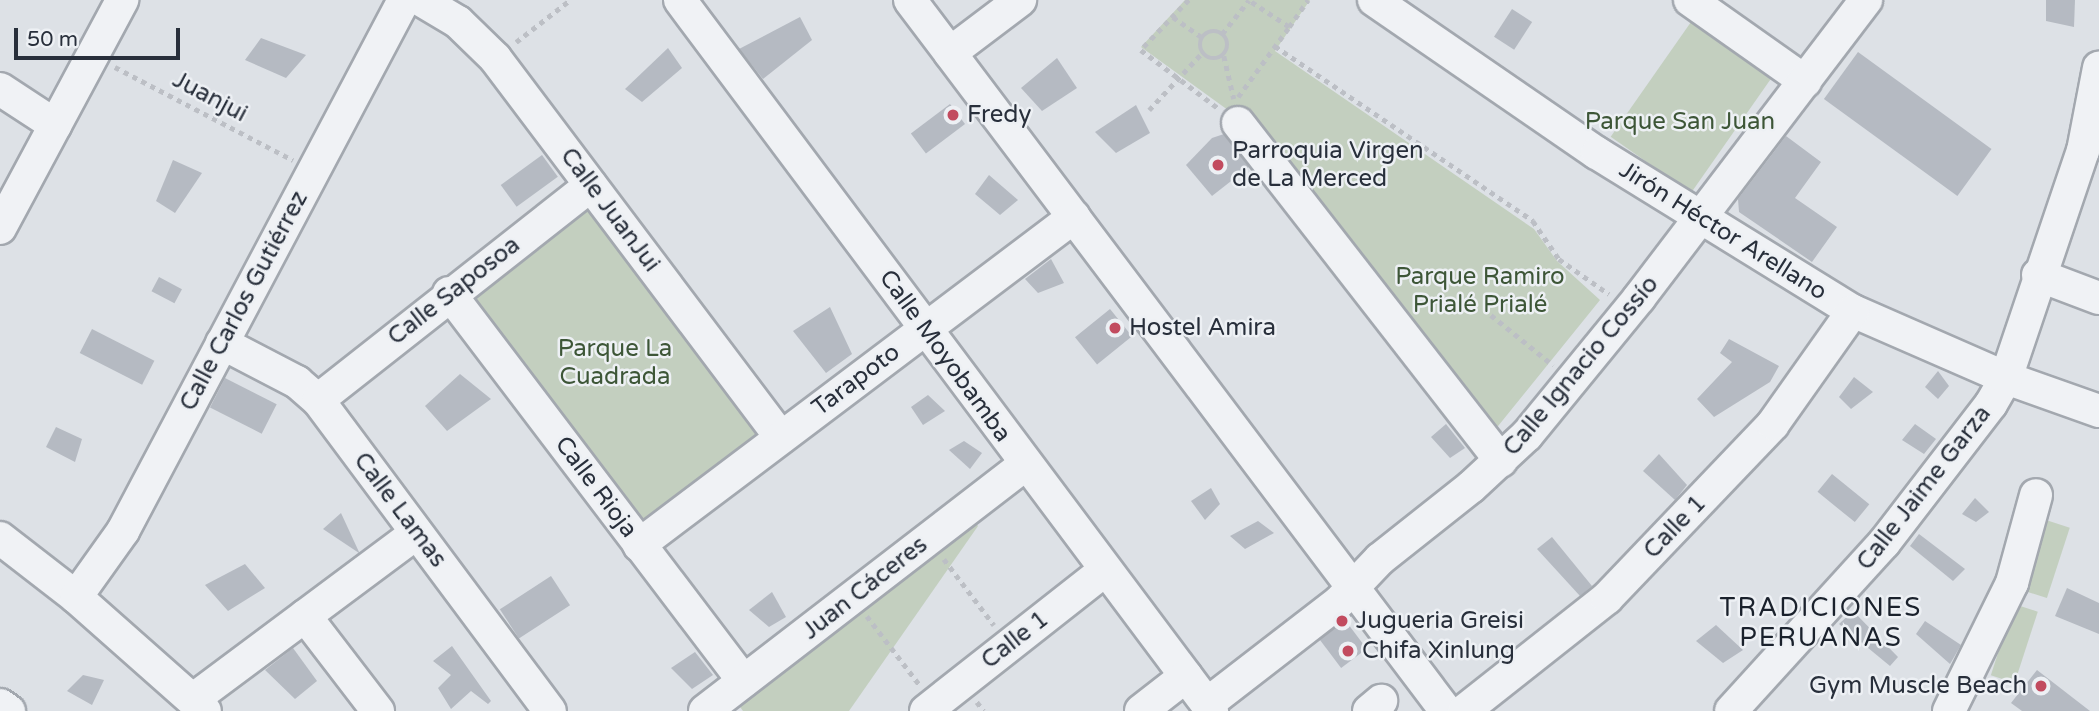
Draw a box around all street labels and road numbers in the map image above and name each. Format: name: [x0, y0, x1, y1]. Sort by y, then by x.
street label: Juanjui: [168, 65, 252, 129]
street label: Calle JuanJui: [554, 142, 666, 278]
street label: Jirón Héctor Arellano: [1614, 155, 1832, 307]
street label: Calle Carlos Gutiérrez: [174, 186, 314, 416]
street label: Calle Saposoa: [382, 231, 526, 351]
street label: Calle Moyobamba: [873, 264, 1017, 448]
street label: Calle Ignacio Cossío: [1497, 270, 1665, 462]
street label: Tarapoto: [807, 338, 905, 422]
street label: Calle Jaime Garza: [1851, 400, 1997, 576]
street label: Calle Rioja: [549, 431, 643, 543]
street label: Calle Lamas: [347, 447, 453, 573]
street label: Calle 1: [1638, 489, 1712, 565]
street label: Juan Cáceres: [797, 530, 933, 646]
street label: Calle 1: [976, 605, 1054, 675]

